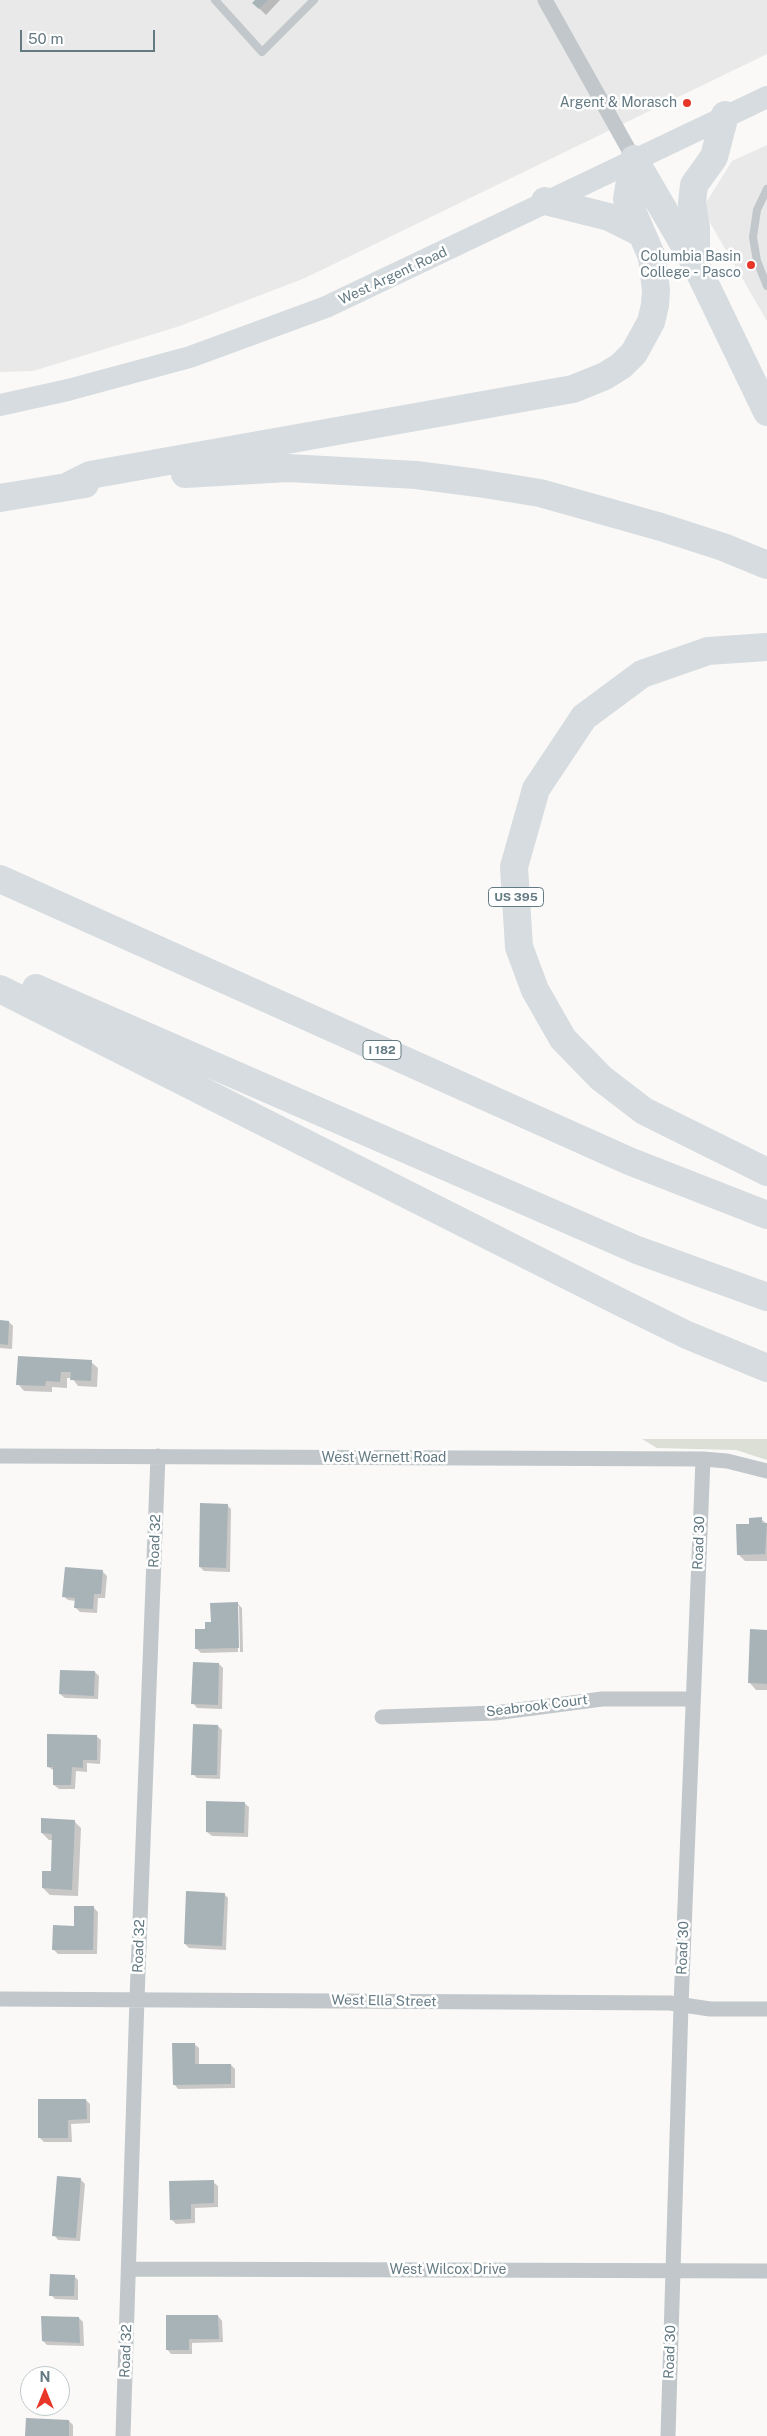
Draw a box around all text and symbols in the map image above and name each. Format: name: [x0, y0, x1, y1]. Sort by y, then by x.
scale bar: [22, 20, 158, 52]
text: 50 m: [28, 30, 63, 47]
place label: Argent & Morasch: [560, 95, 677, 111]
marker: Argent & Morasch: [681, 97, 693, 109]
street label: West Argent Road: [336, 244, 450, 308]
place label: Columbia Basin College - Pasco: [640, 249, 741, 282]
marker: Columbia Basin College - Pasco: [745, 259, 757, 271]
road number: US 395: [488, 888, 544, 906]
road number: I 182: [363, 1040, 401, 1060]
street label: West Wernett Road: [322, 1450, 446, 1466]
street label: Road 32: [146, 1514, 164, 1568]
street label: Road 30: [690, 1516, 708, 1570]
street label: Seabrook Court: [485, 1691, 589, 1721]
street label: Road 32: [130, 1919, 148, 1973]
street label: Road 30: [674, 1921, 692, 1975]
street label: West Ella Street: [331, 1992, 437, 2010]
street label: West Wilcox Drive: [390, 2262, 506, 2278]
street label: Road 32: [117, 2324, 135, 2378]
street label: Road 30: [661, 2325, 679, 2379]
north arrow: [20, 2366, 70, 2416]
text: N: [40, 2369, 50, 2385]

